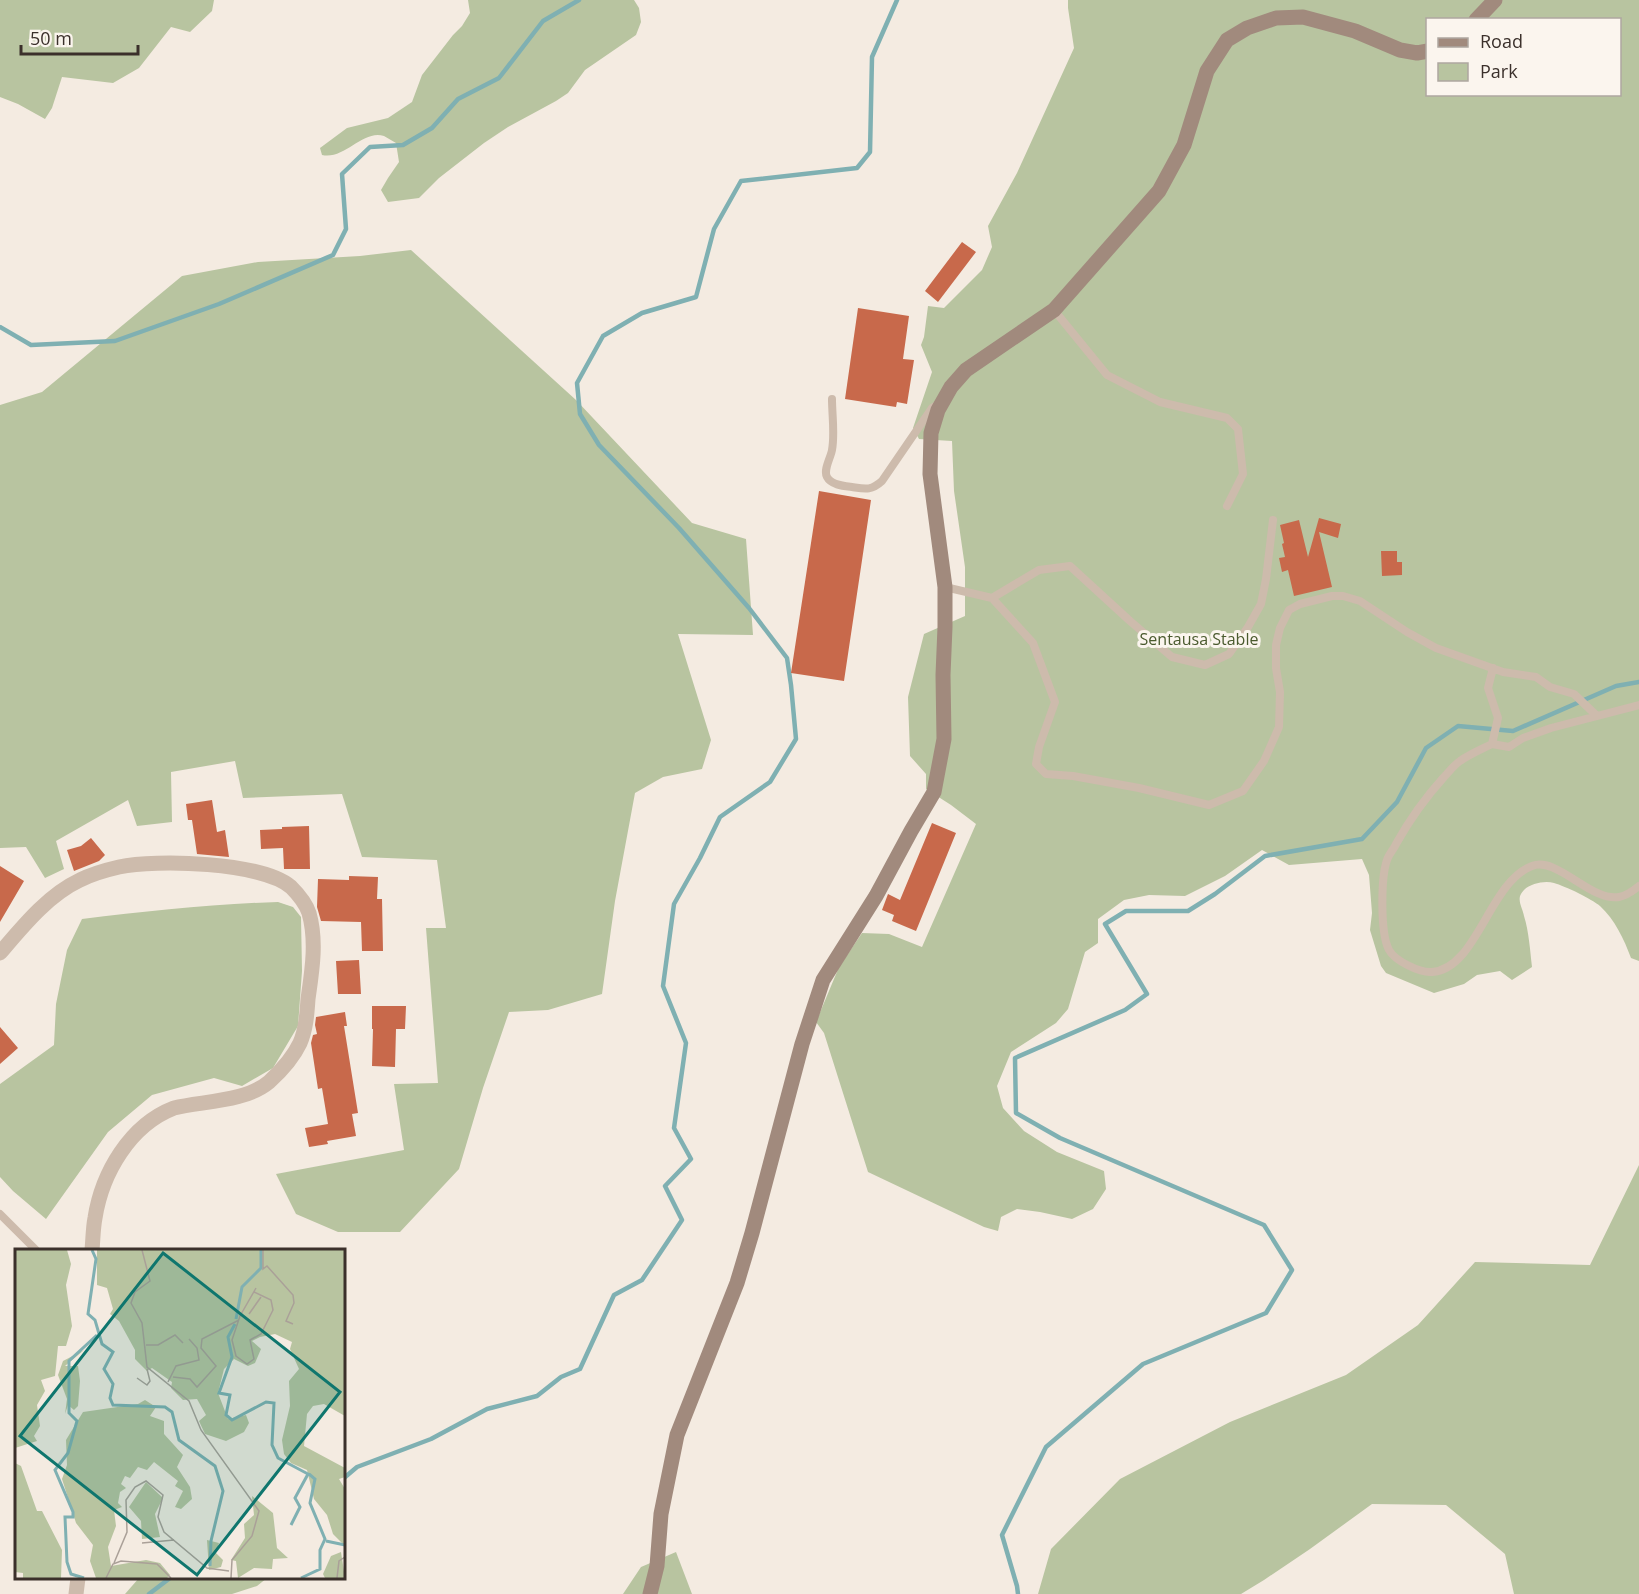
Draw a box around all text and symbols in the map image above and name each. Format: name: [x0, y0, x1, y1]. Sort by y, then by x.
scale bar: [21, 18, 138, 56]
legend: [1426, 18, 1621, 96]
text: 50 m: [30, 26, 72, 50]
text: Road: [1480, 29, 1523, 53]
text: Park: [1480, 59, 1518, 83]
park label: Sentausa Stable: [1140, 628, 1258, 650]
inset map: [15, 1249, 345, 1579]

